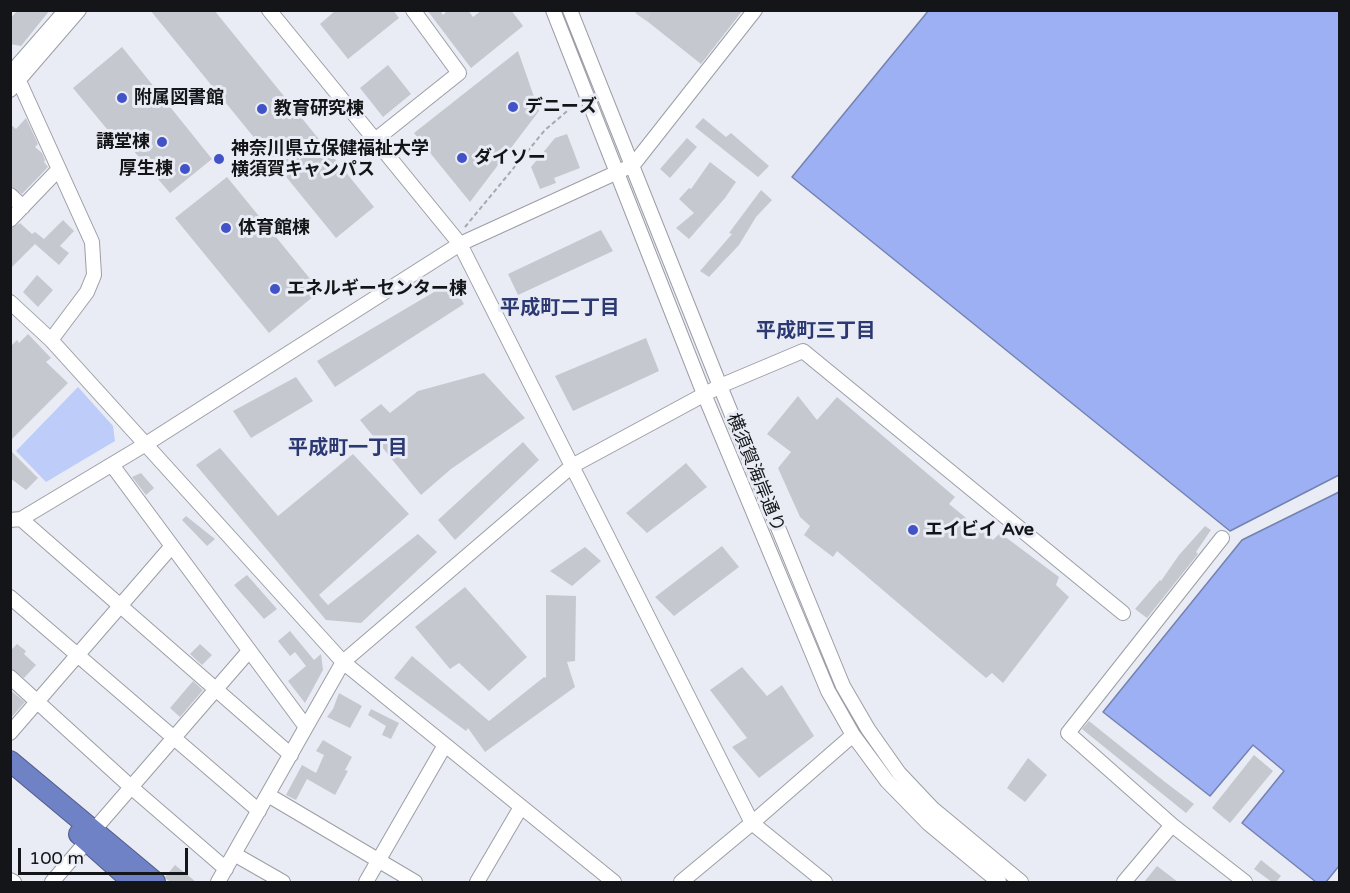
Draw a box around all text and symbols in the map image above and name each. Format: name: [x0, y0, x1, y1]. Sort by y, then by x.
place label: 附属図書館: [134, 87, 224, 109]
marker: 附属図書館: [115, 91, 129, 105]
place label: デニーズ: [525, 96, 597, 118]
place label: 教育研究棟: [274, 98, 364, 120]
marker: デニーズ: [506, 100, 520, 114]
marker: 教育研究棟: [255, 102, 269, 116]
place label: 講堂棟: [96, 131, 150, 153]
marker: 講堂棟: [155, 135, 169, 149]
place label: 神奈川県立保健福祉大学 横須賀キャンパス: [231, 138, 429, 180]
place label: ダイソー: [474, 147, 546, 169]
marker: ダイソー: [455, 151, 469, 165]
marker: 神奈川県立保健福祉大学 横須賀キャンパス: [212, 152, 226, 166]
place label: 厚生棟: [119, 158, 173, 180]
marker: 厚生棟: [178, 162, 192, 176]
place label: 体育館棟: [238, 217, 310, 239]
marker: 体育館棟: [219, 221, 233, 235]
place label: エネルギーセンター棟: [287, 278, 467, 300]
marker: エネルギーセンター棟: [268, 282, 282, 296]
district label: 平成町二丁目: [500, 297, 620, 321]
district label: 平成町三丁目: [756, 320, 876, 344]
street label: 横須賀海岸通り: [721, 411, 789, 535]
district label: 平成町一丁目: [288, 437, 408, 461]
place label: エイビイ Ave: [925, 519, 1034, 541]
marker: エイビイ Ave: [906, 523, 920, 537]
scale bar: [21, 836, 190, 874]
text: 100 m: [29, 847, 84, 869]

